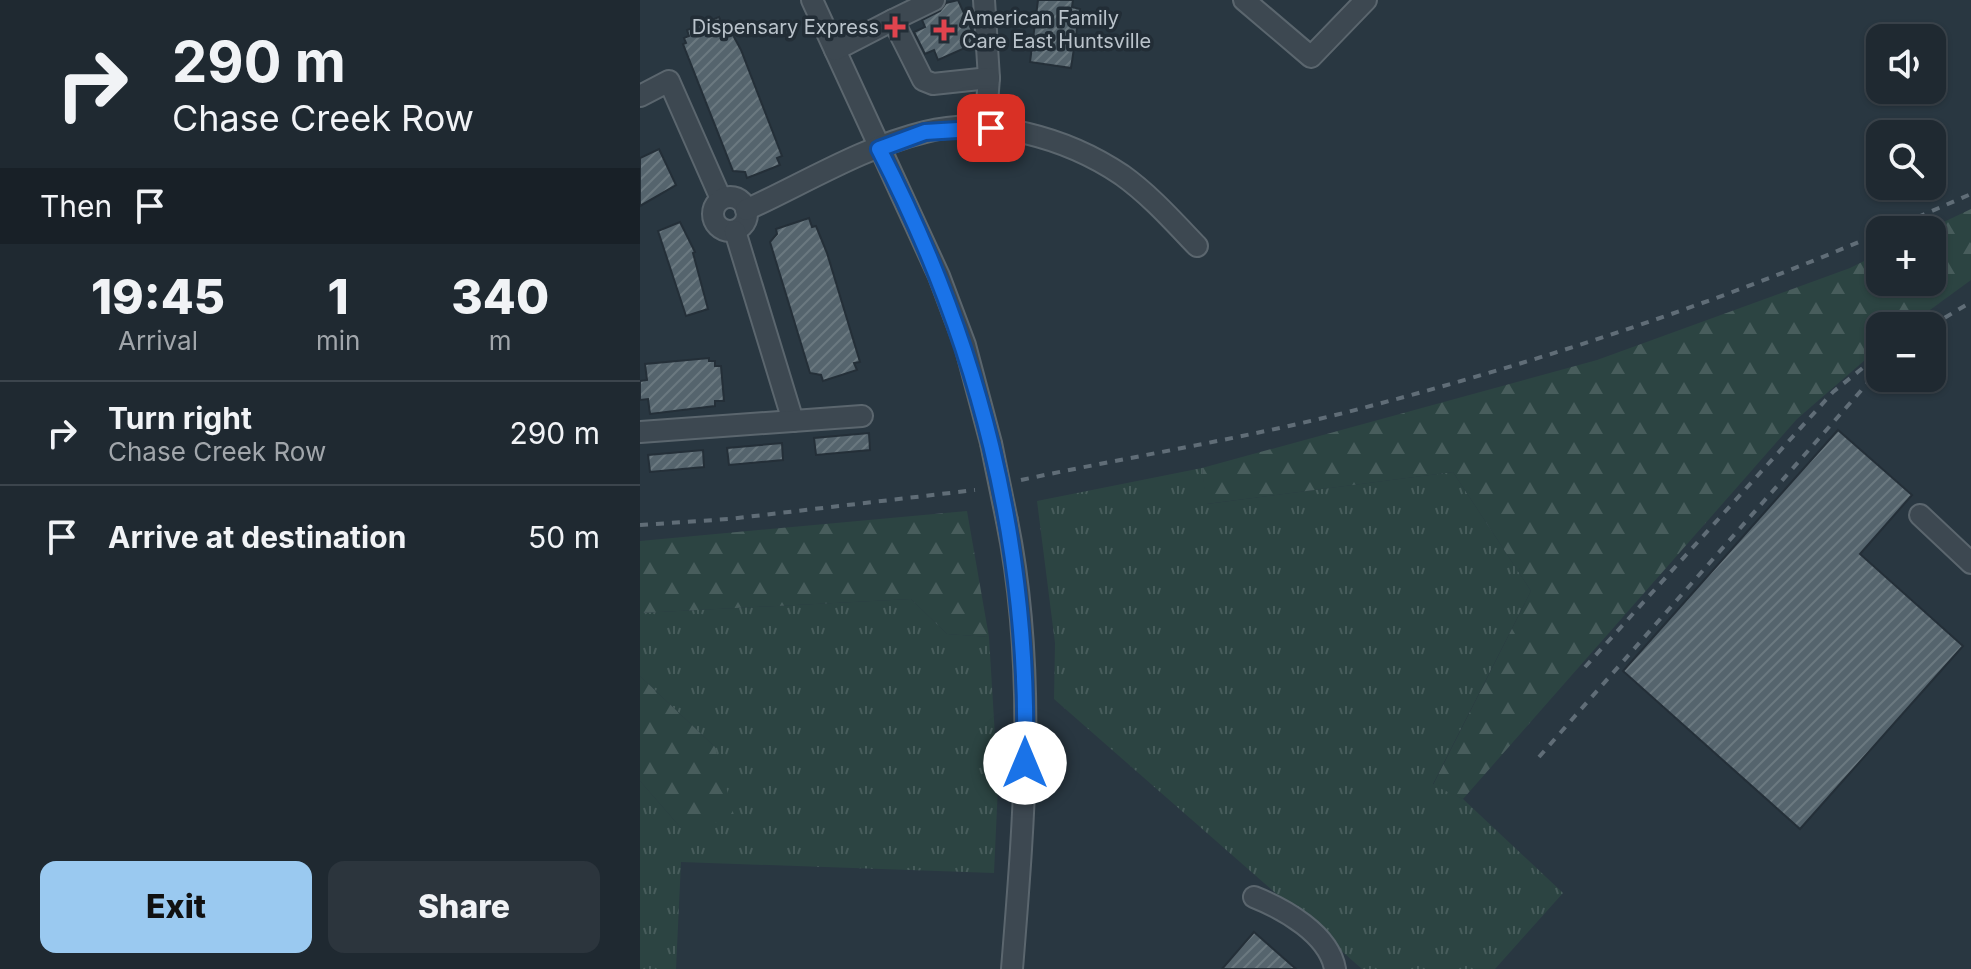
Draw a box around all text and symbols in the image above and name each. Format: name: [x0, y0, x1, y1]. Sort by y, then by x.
place label: American Family Care East Huntsville: [962, 6, 1151, 53]
place label: Dispensary Express: [692, 15, 879, 39]
marker: Dispensary Express: [886, 18, 904, 36]
marker: American Family Care East Huntsville: [933, 19, 955, 41]
map controls: [1866, 24, 1946, 392]
button: sound: [1866, 24, 1946, 104]
text: 290 m: [172, 28, 346, 96]
icon: right: [40, 32, 144, 136]
pin: [957, 94, 1025, 162]
text: Chase Creek Row: [172, 96, 474, 140]
icon: arrive: [969, 106, 1013, 150]
button: search: [1866, 120, 1946, 200]
icon: arrive: [128, 184, 172, 228]
text: Then: [40, 188, 112, 224]
button: +: [1866, 216, 1946, 296]
text: 19:45: [91, 267, 225, 326]
text: 1: [328, 267, 349, 326]
text: 340: [451, 267, 549, 326]
button: −: [1866, 312, 1946, 392]
text: Arrival: [118, 325, 198, 356]
text: min: [316, 325, 360, 356]
text: m: [489, 325, 512, 356]
text: Turn right: [108, 400, 252, 436]
icon: right: [40, 411, 84, 455]
text: 290 m: [509, 415, 600, 451]
text: Chase Creek Row: [108, 436, 326, 467]
icon: arrive: [40, 515, 84, 559]
text: Arrive at destination: [108, 519, 406, 555]
text: 50 m: [528, 519, 600, 555]
position arrow: [983, 721, 1067, 805]
button: Exit: [40, 861, 312, 953]
button: Share: [328, 861, 600, 953]

